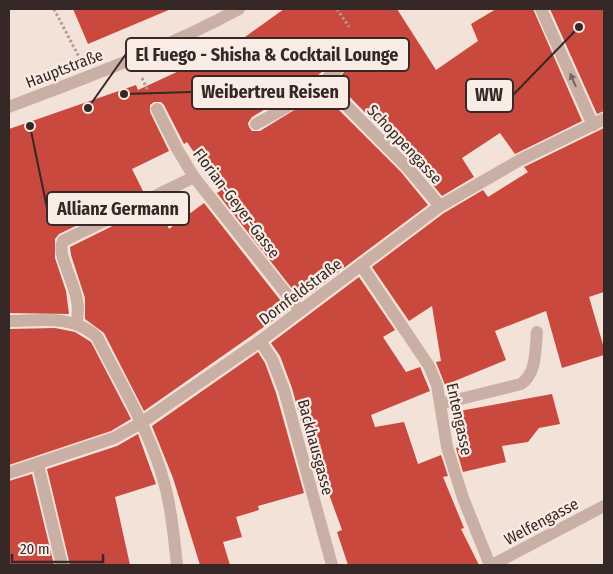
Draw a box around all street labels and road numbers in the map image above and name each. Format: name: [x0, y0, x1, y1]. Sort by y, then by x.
street label: Hauptstraße: [23, 45, 106, 92]
street label: Schoppengasse: [363, 101, 446, 188]
street label: Florian-Geyer-Gasse: [189, 145, 284, 262]
street label: Dornfeldstraße: [255, 254, 345, 329]
street label: Entengasse: [443, 381, 476, 457]
street label: Backhausgasse: [294, 397, 337, 497]
street label: Welfengasse: [501, 494, 582, 549]

